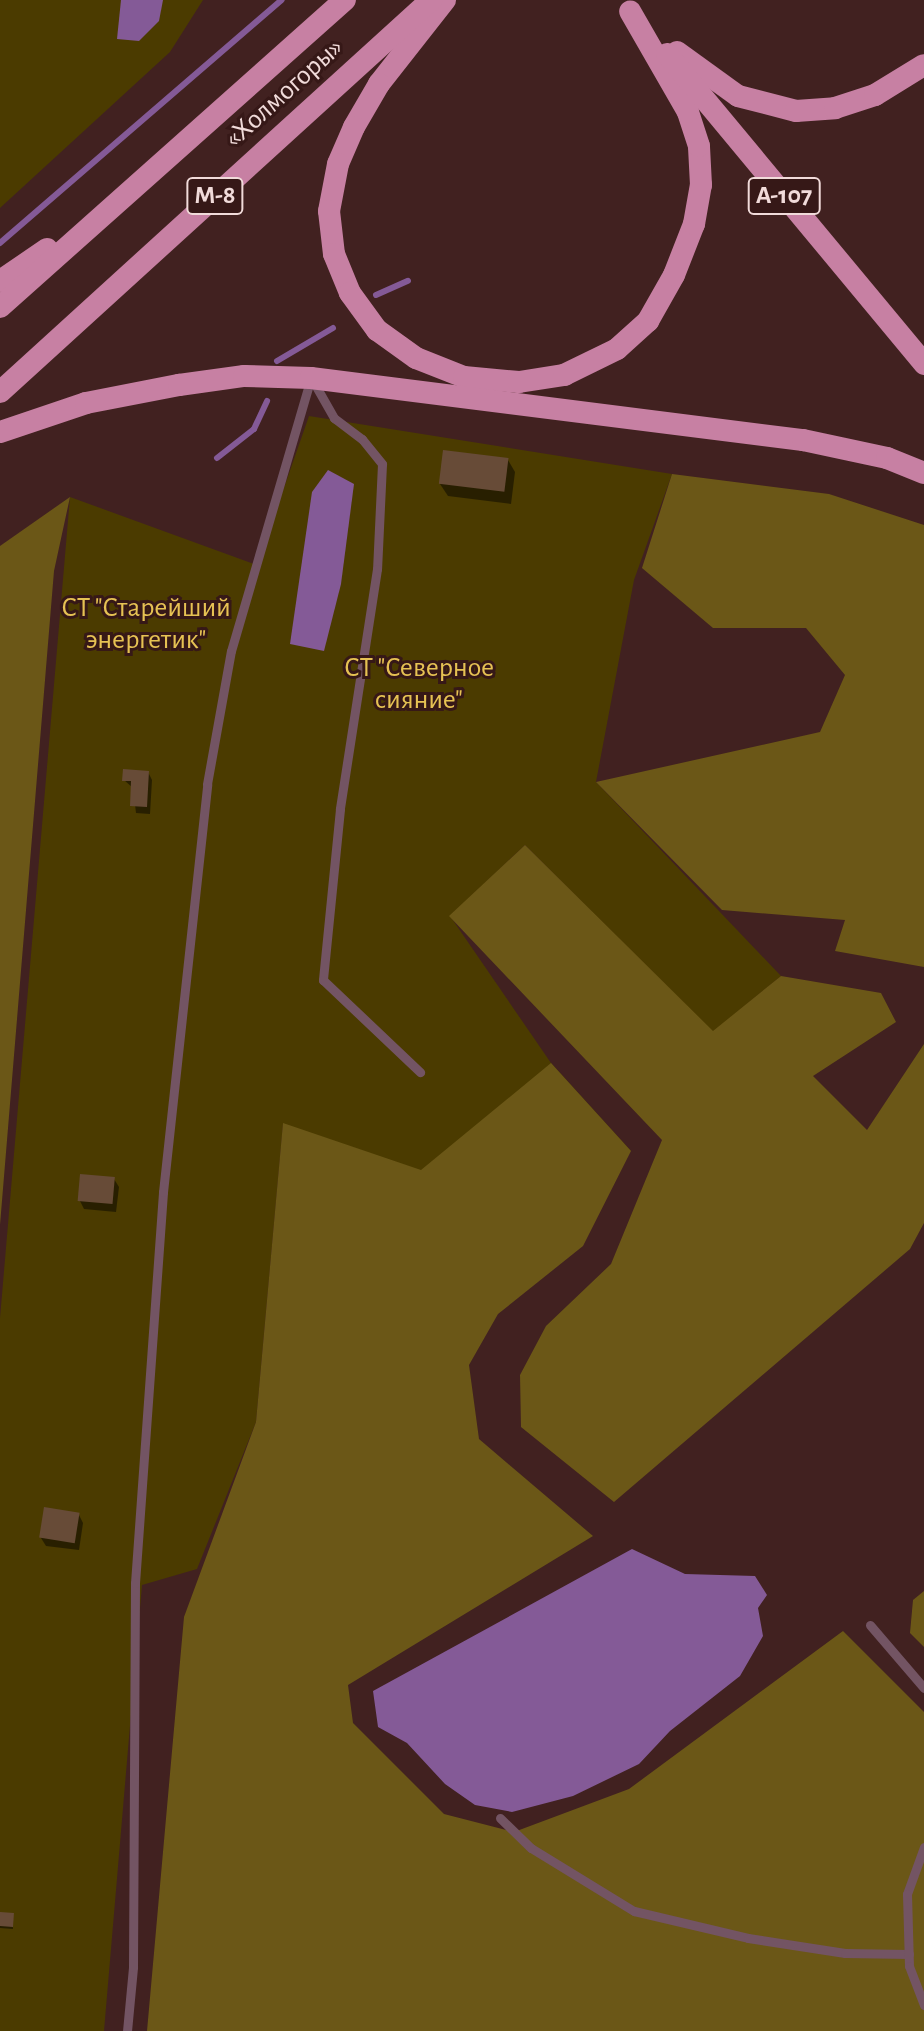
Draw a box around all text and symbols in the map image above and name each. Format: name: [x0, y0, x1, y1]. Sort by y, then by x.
street label: «Холмогоры»: [218, 31, 350, 155]
road number: М-8: [185, 174, 245, 218]
road number: А-107: [746, 174, 822, 218]
park label: СТ "Старейший энергетик": [61, 591, 231, 657]
park label: СТ "Северное сияние": [344, 651, 494, 717]

